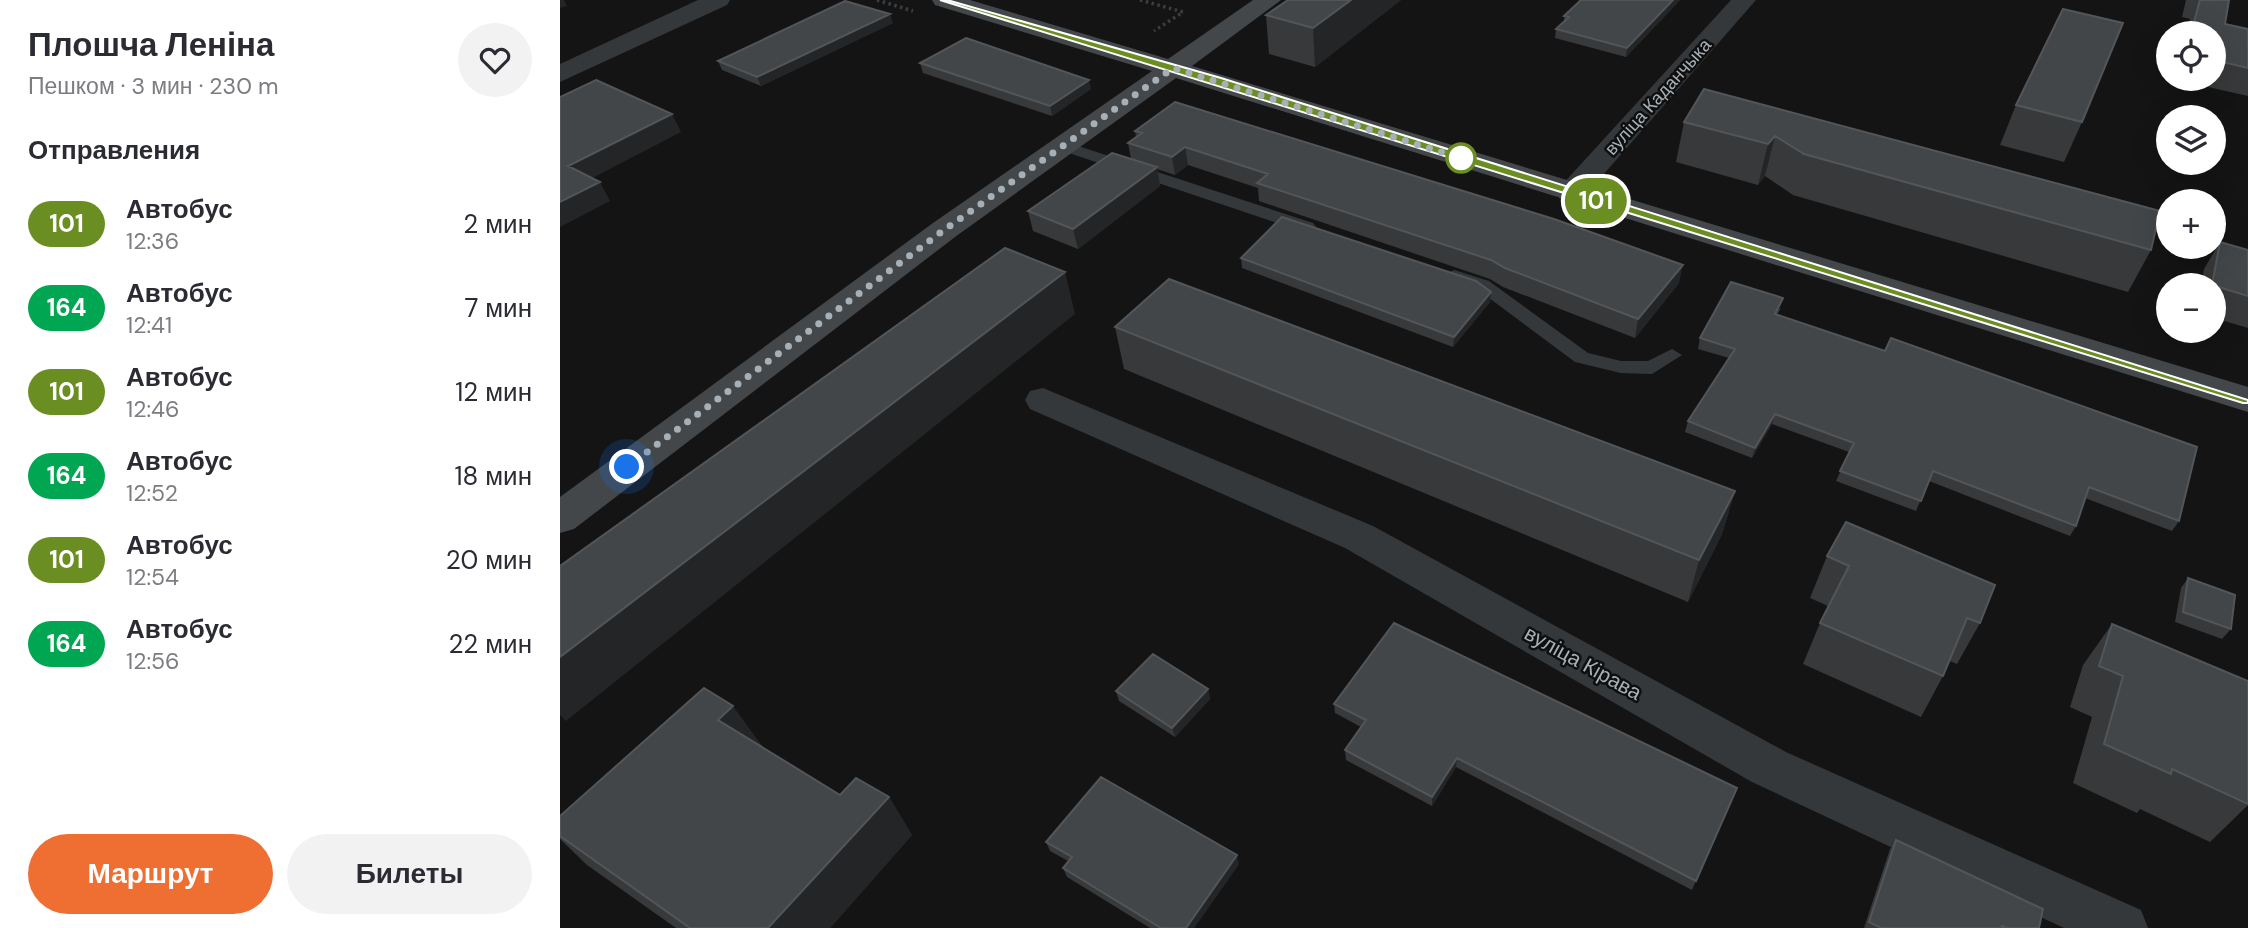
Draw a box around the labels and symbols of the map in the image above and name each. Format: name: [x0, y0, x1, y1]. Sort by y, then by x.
street label: вуліца Каданчыка: [1599, 33, 1717, 160]
unlabelled marker: [1446, 143, 1476, 173]
line badge: 101: [1556, 178, 1636, 224]
your location: [609, 449, 644, 484]
street label: вуліца Кірава: [1519, 619, 1647, 707]

